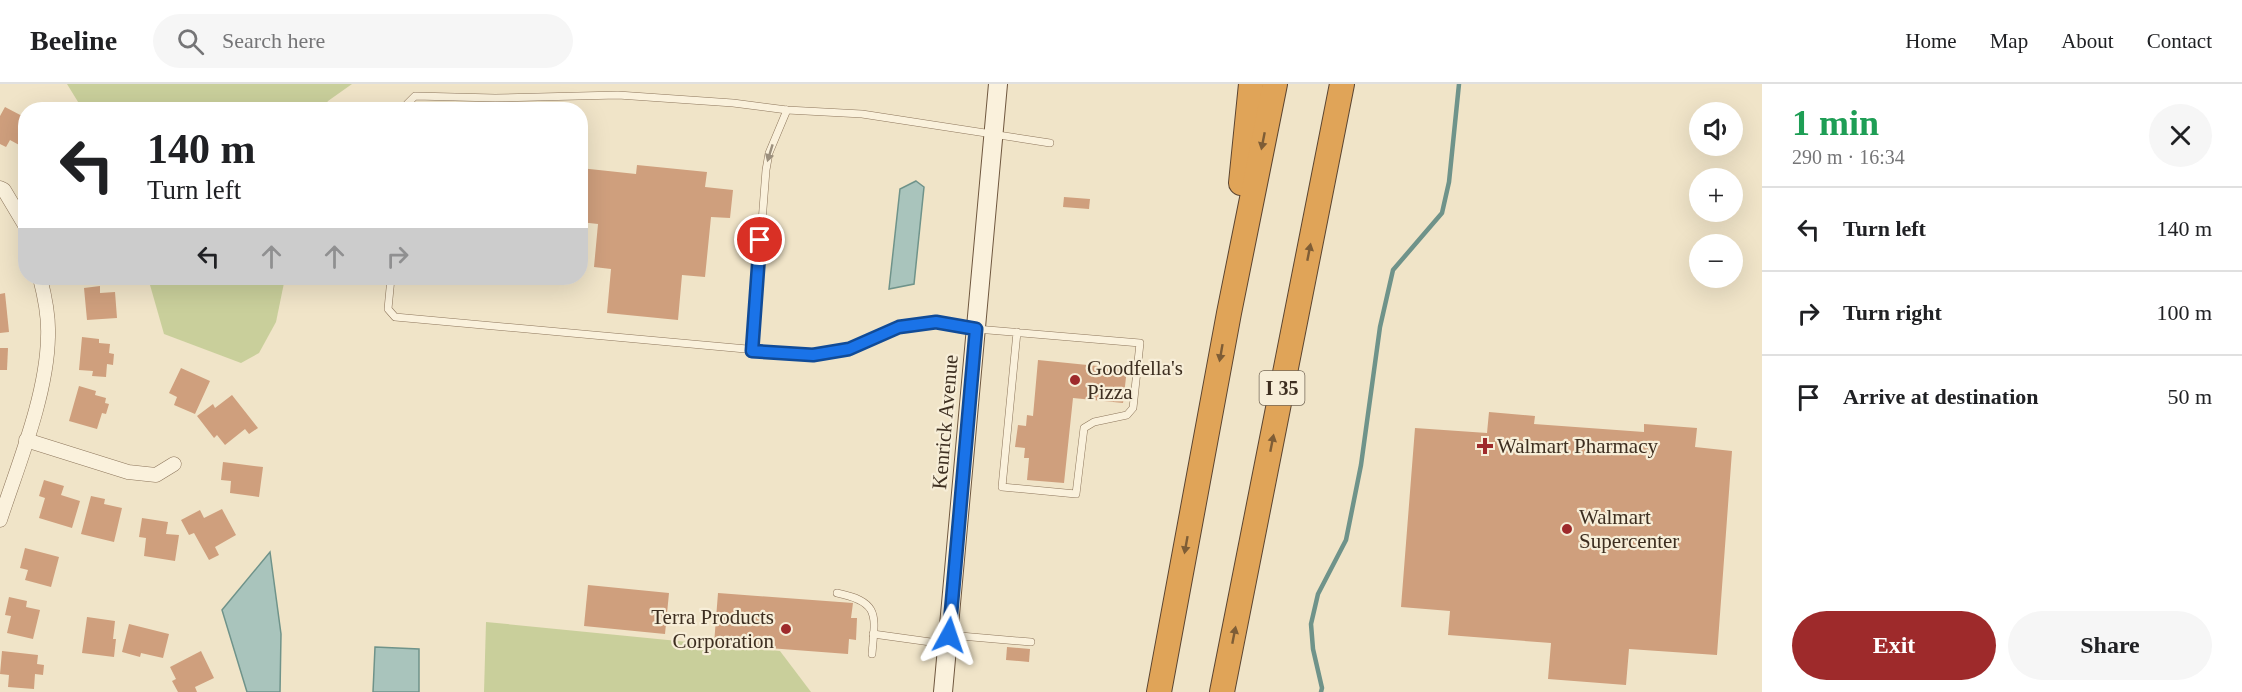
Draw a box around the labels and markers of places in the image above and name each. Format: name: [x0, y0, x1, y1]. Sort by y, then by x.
pin: [734, 214, 785, 265]
place label: Goodfella's Pizza: [1087, 356, 1183, 404]
marker: Goodfella's Pizza: [1068, 373, 1082, 387]
place label: Walmart Pharmacy: [1497, 434, 1658, 458]
marker: Walmart Pharmacy: [1478, 439, 1492, 453]
place label: Walmart Supercenter: [1579, 505, 1679, 553]
marker: Walmart Supercenter: [1560, 522, 1574, 536]
place label: Terra Products Corporation: [651, 605, 774, 653]
marker: Terra Products Corporation: [779, 622, 793, 636]

